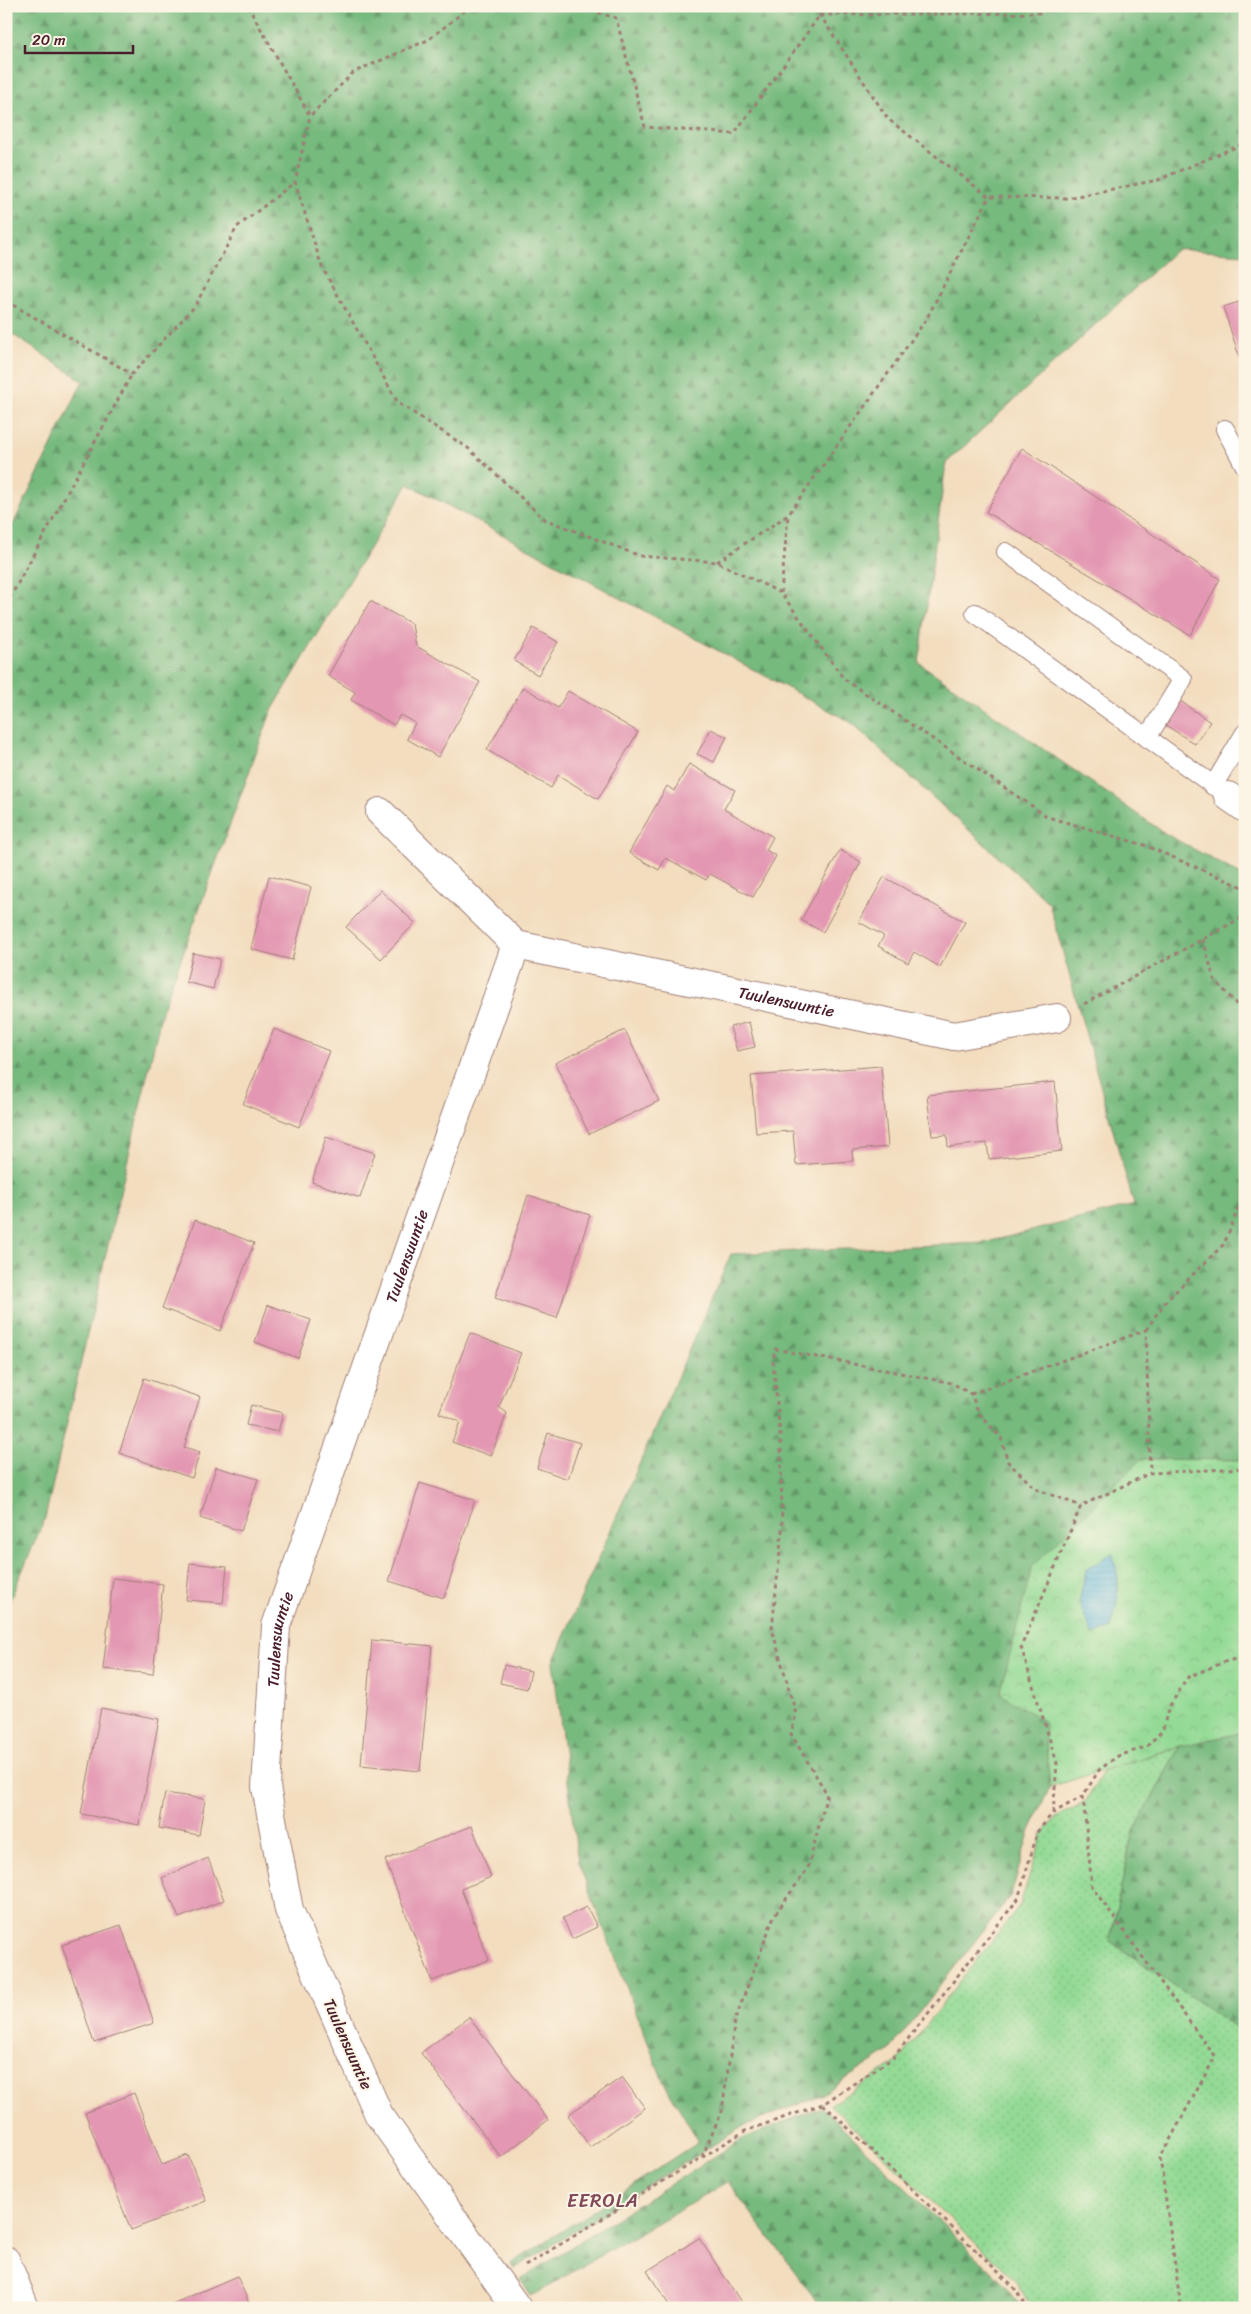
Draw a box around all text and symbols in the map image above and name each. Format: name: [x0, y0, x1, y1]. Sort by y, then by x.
scale bar: [25, 22, 132, 54]
text: 20 m: [32, 27, 66, 53]
street label: Tuulensuuntie: [736, 977, 837, 1025]
street label: Tuulensuuntie: [377, 1205, 436, 1307]
street label: Tuulensuuntie: [258, 1587, 302, 1688]
street label: Tuulensuuntie: [315, 1994, 381, 2094]
district label: EEROLA: [567, 2184, 639, 2217]

